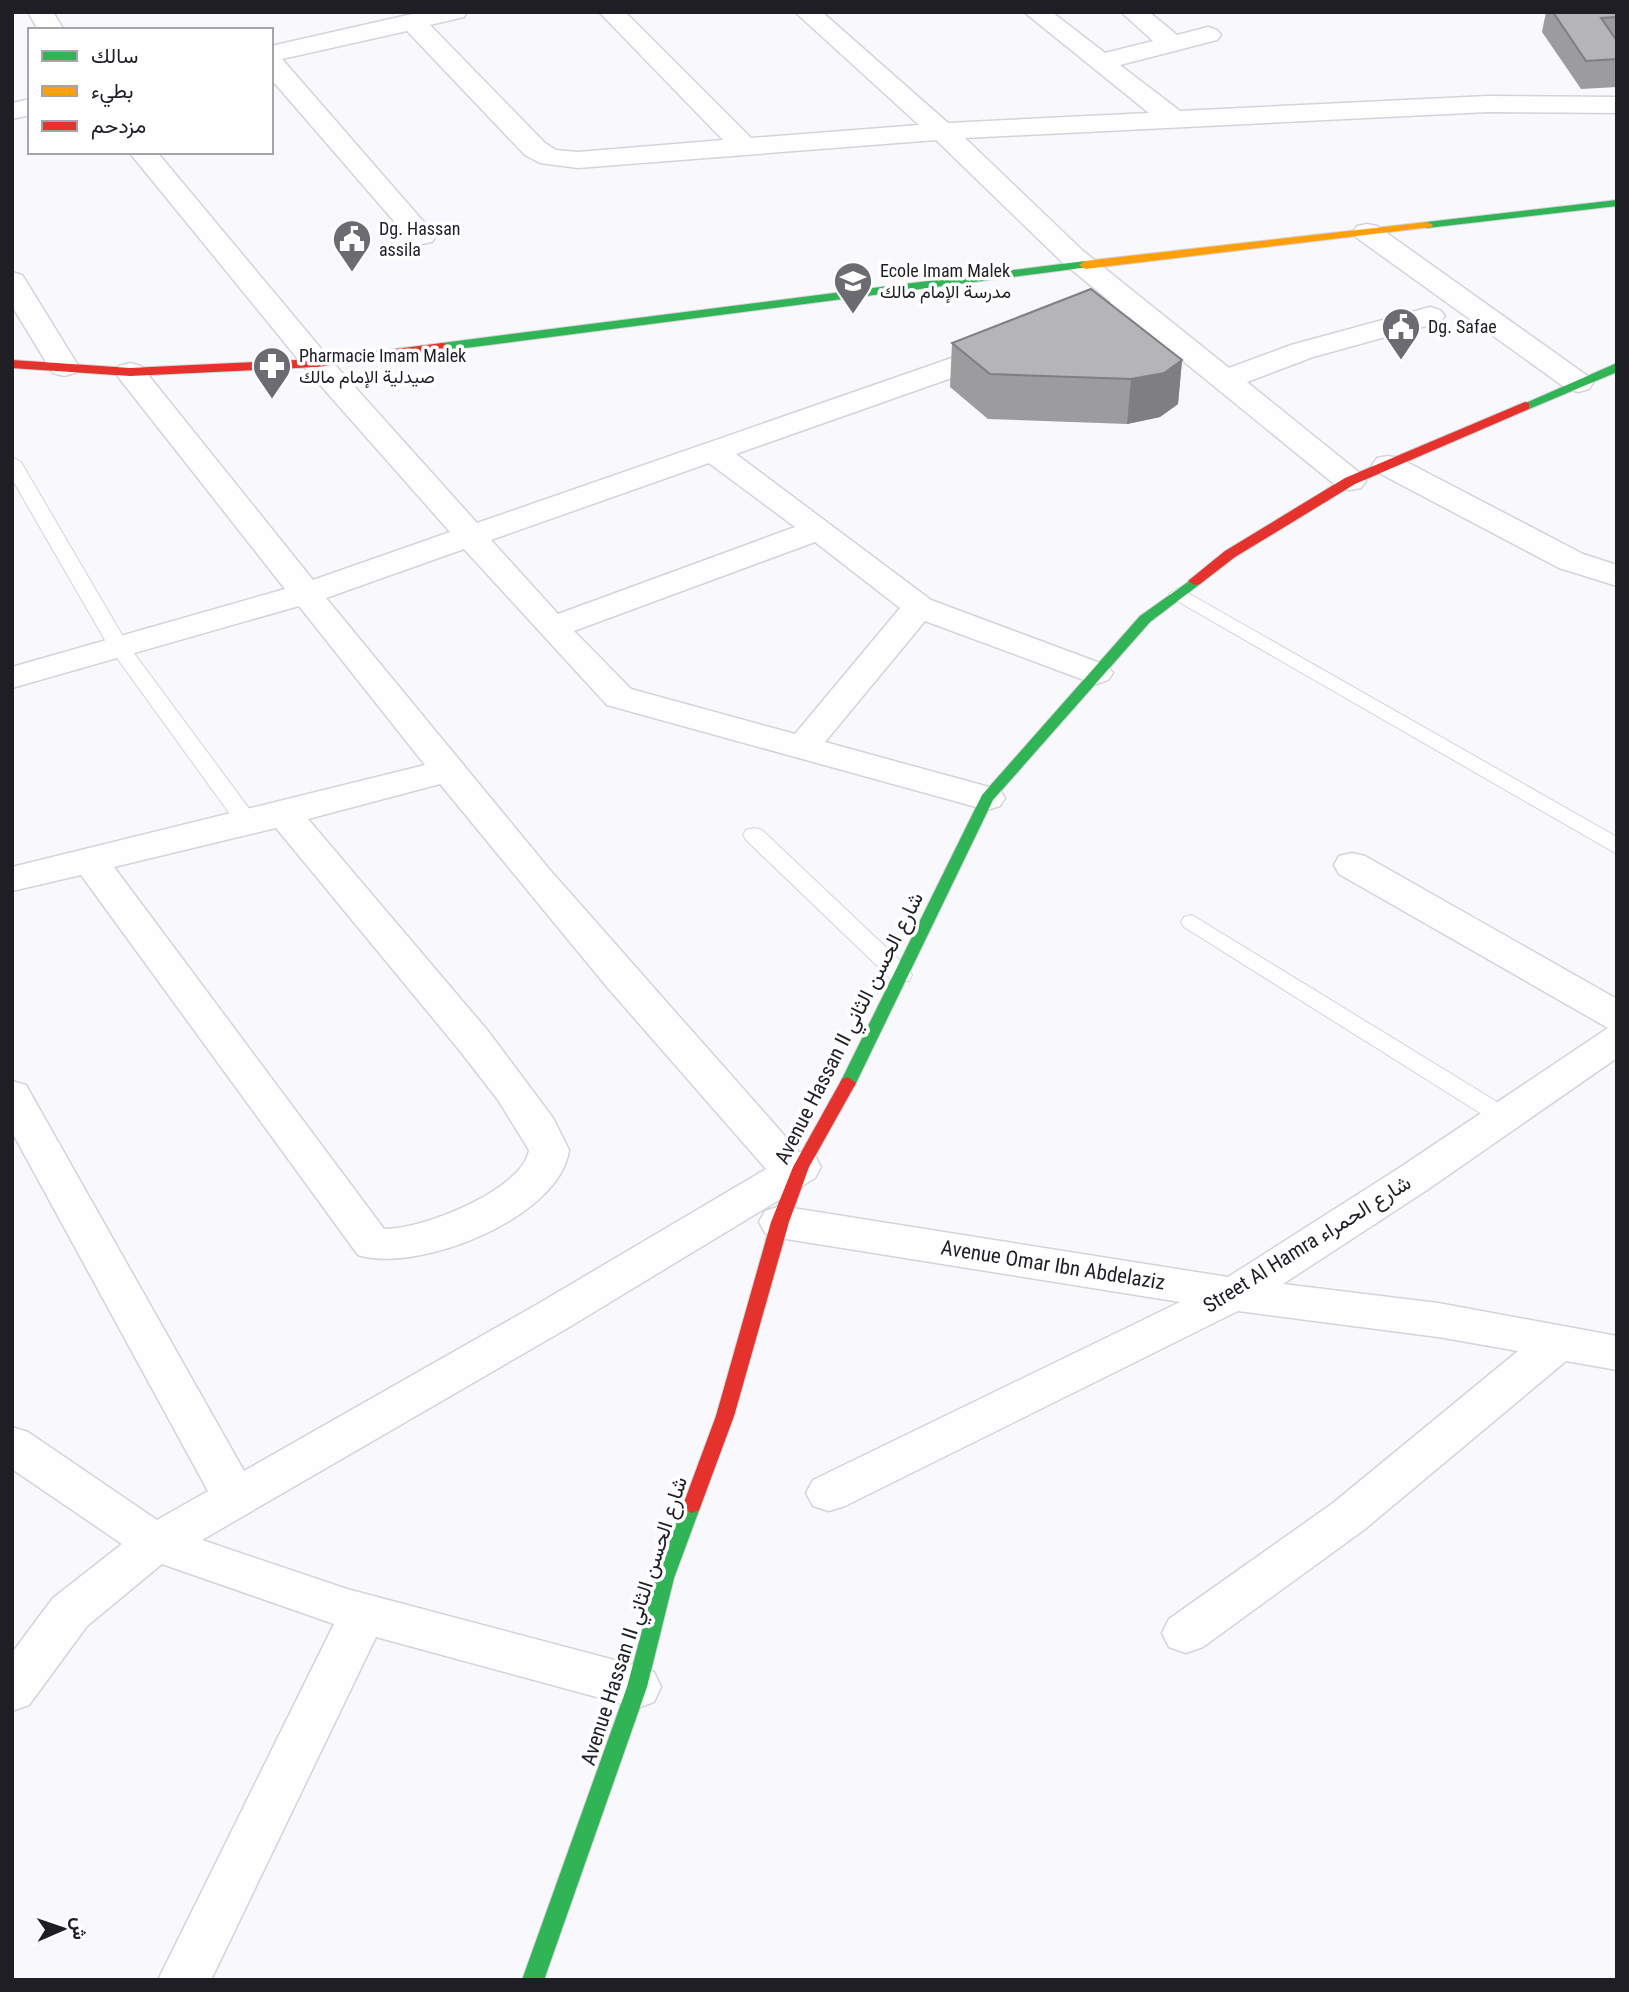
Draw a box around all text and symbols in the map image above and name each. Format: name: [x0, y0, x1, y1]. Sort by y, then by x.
legend: [28, 28, 273, 154]
text: سالك: [91, 44, 138, 68]
text: بطيء: [91, 79, 134, 108]
text: مزدحم: [91, 114, 146, 140]
public building icon: Dg. Hassan assila: [331, 218, 373, 273]
place label: Dg. Hassan assila: [379, 218, 461, 260]
school or university icon: Ecole Imam Malek مدرسة الإمام مالك: [832, 260, 874, 315]
place label: Ecole Imam Malek مدرسة الإمام مالك: [880, 260, 1011, 304]
public building icon: Dg. Safae: [1380, 306, 1422, 361]
place label: Dg. Safae: [1428, 316, 1497, 337]
pharmacy icon: Pharmacie Imam Malek صيدلية الإمام مالك: [251, 345, 293, 400]
place label: Pharmacie Imam Malek صيدلية الإمام مالك: [299, 345, 466, 389]
street label: Avenue Hassan II شارع الحسن الثاني: [770, 888, 933, 1170]
street label: Street Al Hamra شارع الحمراء: [1199, 1170, 1416, 1319]
street label: Avenue Omar Ibn Abdelaziz: [939, 1235, 1167, 1295]
street label: Avenue Hassan II شارع الحسن الثاني: [576, 1474, 697, 1770]
north arrow: [28, 1894, 98, 1964]
text: ش: [68, 1917, 91, 1940]

